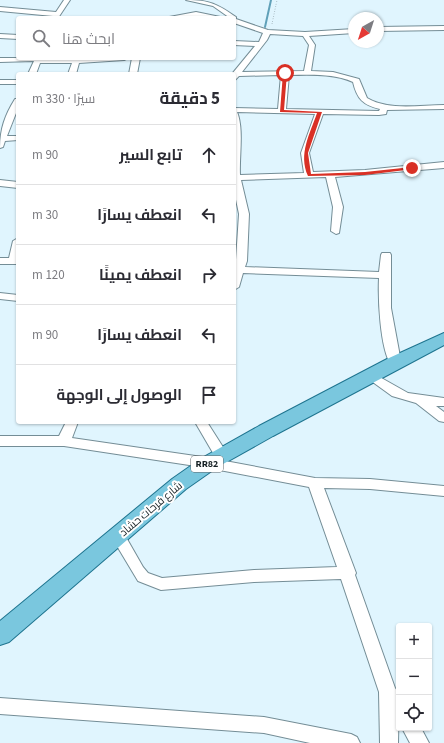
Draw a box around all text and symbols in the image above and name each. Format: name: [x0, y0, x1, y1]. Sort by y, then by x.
north arrow: [348, 12, 384, 48]
search box: [16, 16, 236, 60]
icon: search: [30, 27, 52, 49]
text: ابحث هنا: [62, 29, 115, 50]
route start: [276, 64, 294, 82]
text: 5 دقيقة: [160, 87, 220, 111]
text: سيرًا · 330 m: [32, 90, 95, 108]
icon: ahead: [198, 144, 220, 166]
text: تابع السير: [119, 145, 182, 166]
text: 90 m: [32, 146, 58, 164]
route end: [403, 159, 421, 177]
icon: left: [198, 204, 220, 226]
text: انعطف يسارًا: [97, 205, 182, 226]
text: 30 m: [32, 206, 58, 224]
icon: right: [198, 264, 220, 286]
text: انعطف يمينًا: [99, 265, 182, 286]
text: 120 m: [32, 266, 65, 284]
icon: left: [198, 324, 220, 346]
text: انعطف يسارًا: [97, 325, 182, 346]
text: 90 m: [32, 326, 58, 344]
icon: arrive: [198, 384, 220, 406]
text: الوصول إلى الوجهة: [56, 385, 182, 406]
road number: RR82: [191, 456, 223, 472]
street label: شارع فرحات حشاد: [116, 478, 186, 540]
map controls: [396, 623, 432, 731]
button: +: [396, 623, 432, 659]
button: −: [396, 659, 432, 695]
button: locate: [396, 695, 432, 731]

